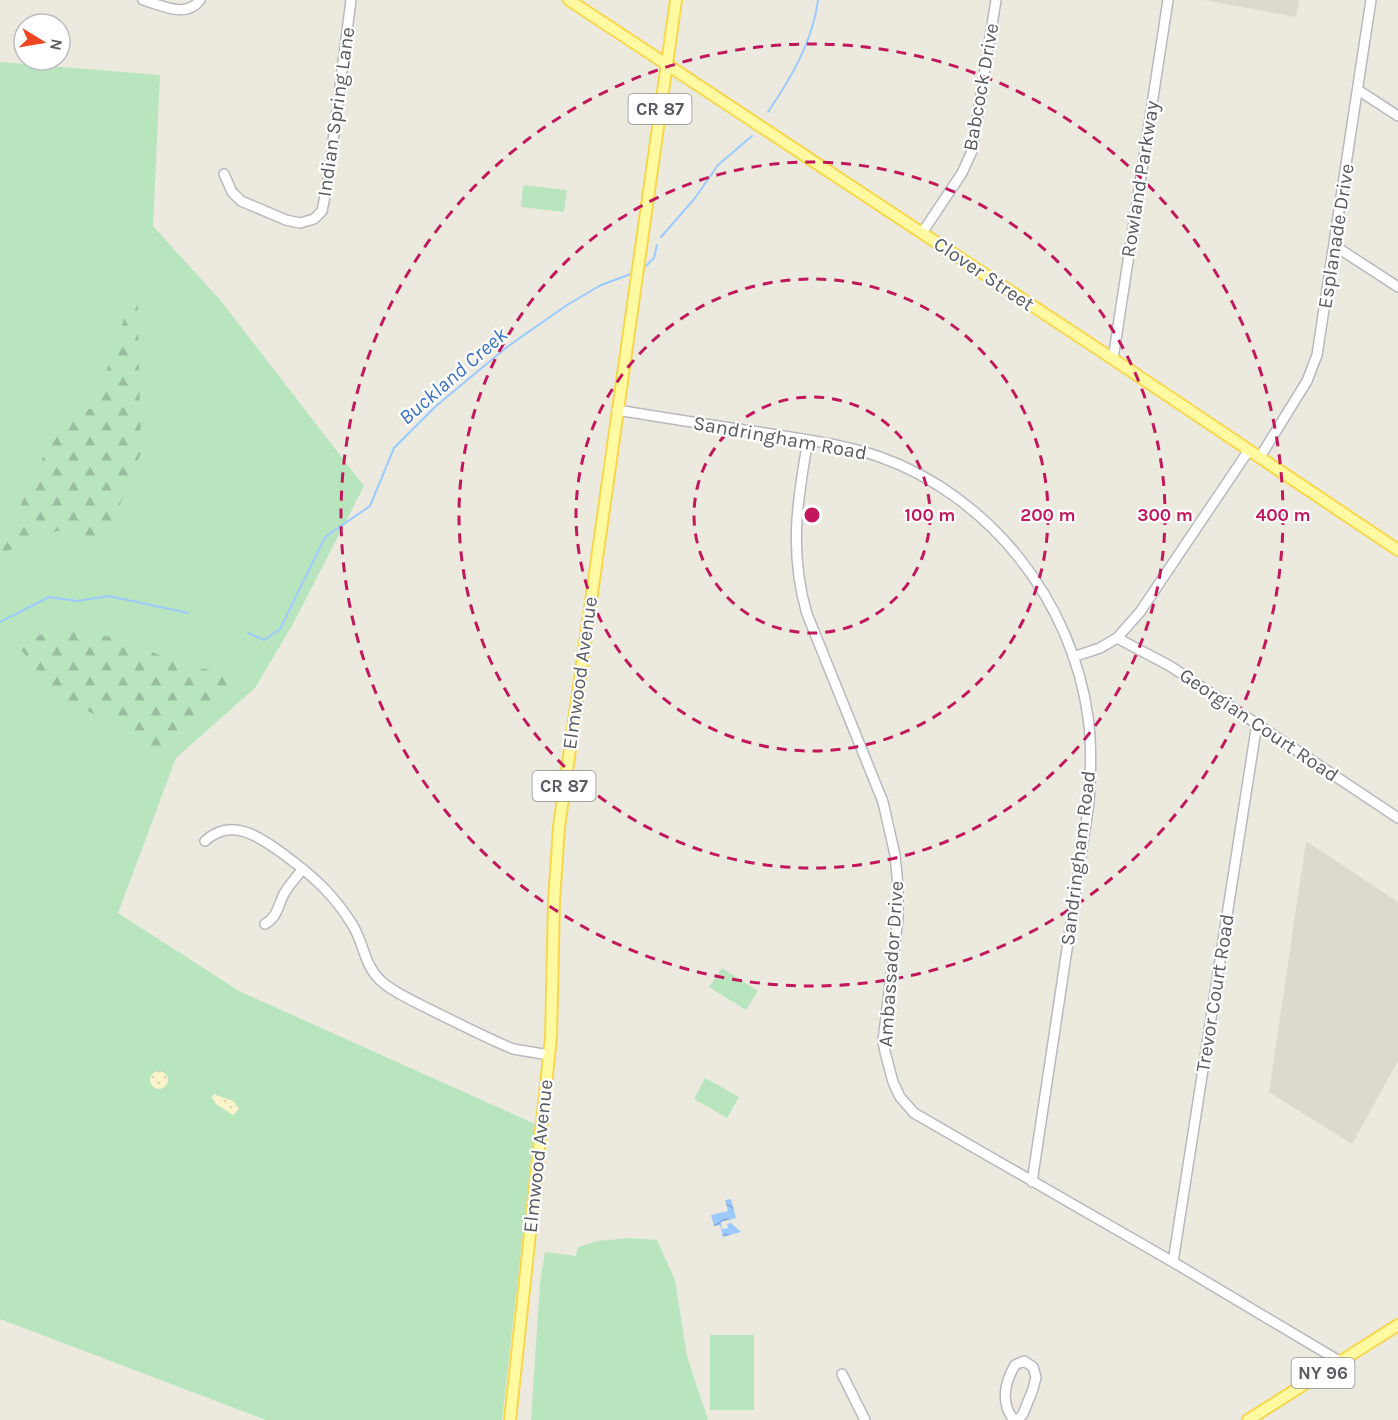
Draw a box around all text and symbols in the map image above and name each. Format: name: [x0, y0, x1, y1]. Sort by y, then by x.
north arrow: [12, 12, 72, 72]
street label: Babcock Drive: [958, 21, 1004, 153]
street label: Indian Spring Lane: [313, 26, 359, 198]
text: N: [46, 37, 67, 52]
road number: CR 87: [628, 94, 692, 124]
street label: Rowland Parkway: [1116, 99, 1164, 259]
street label: Esplanade Drive: [1313, 162, 1359, 310]
street label: Clover Street: [929, 232, 1039, 316]
water label: Buckland Creek: [394, 322, 512, 430]
street label: Sandringham Road: [691, 411, 869, 465]
text: 100 m: [905, 504, 955, 526]
text: 200 m: [1020, 504, 1076, 526]
text: 300 m: [1137, 504, 1193, 526]
text: 400 m: [1255, 504, 1311, 526]
centre of rings: [802, 505, 822, 525]
street label: Elmwood Avenue: [558, 595, 602, 751]
street label: Georgian Court Road: [1175, 663, 1343, 787]
street label: Sandringham Road: [1056, 769, 1100, 947]
road number: CR 87: [532, 771, 596, 801]
street label: Ambassador Drive: [874, 880, 908, 1048]
street label: Trevor Court Road: [1191, 912, 1239, 1074]
street label: Elmwood Avenue: [518, 1078, 558, 1234]
road number: NY 96: [1292, 1358, 1354, 1388]

